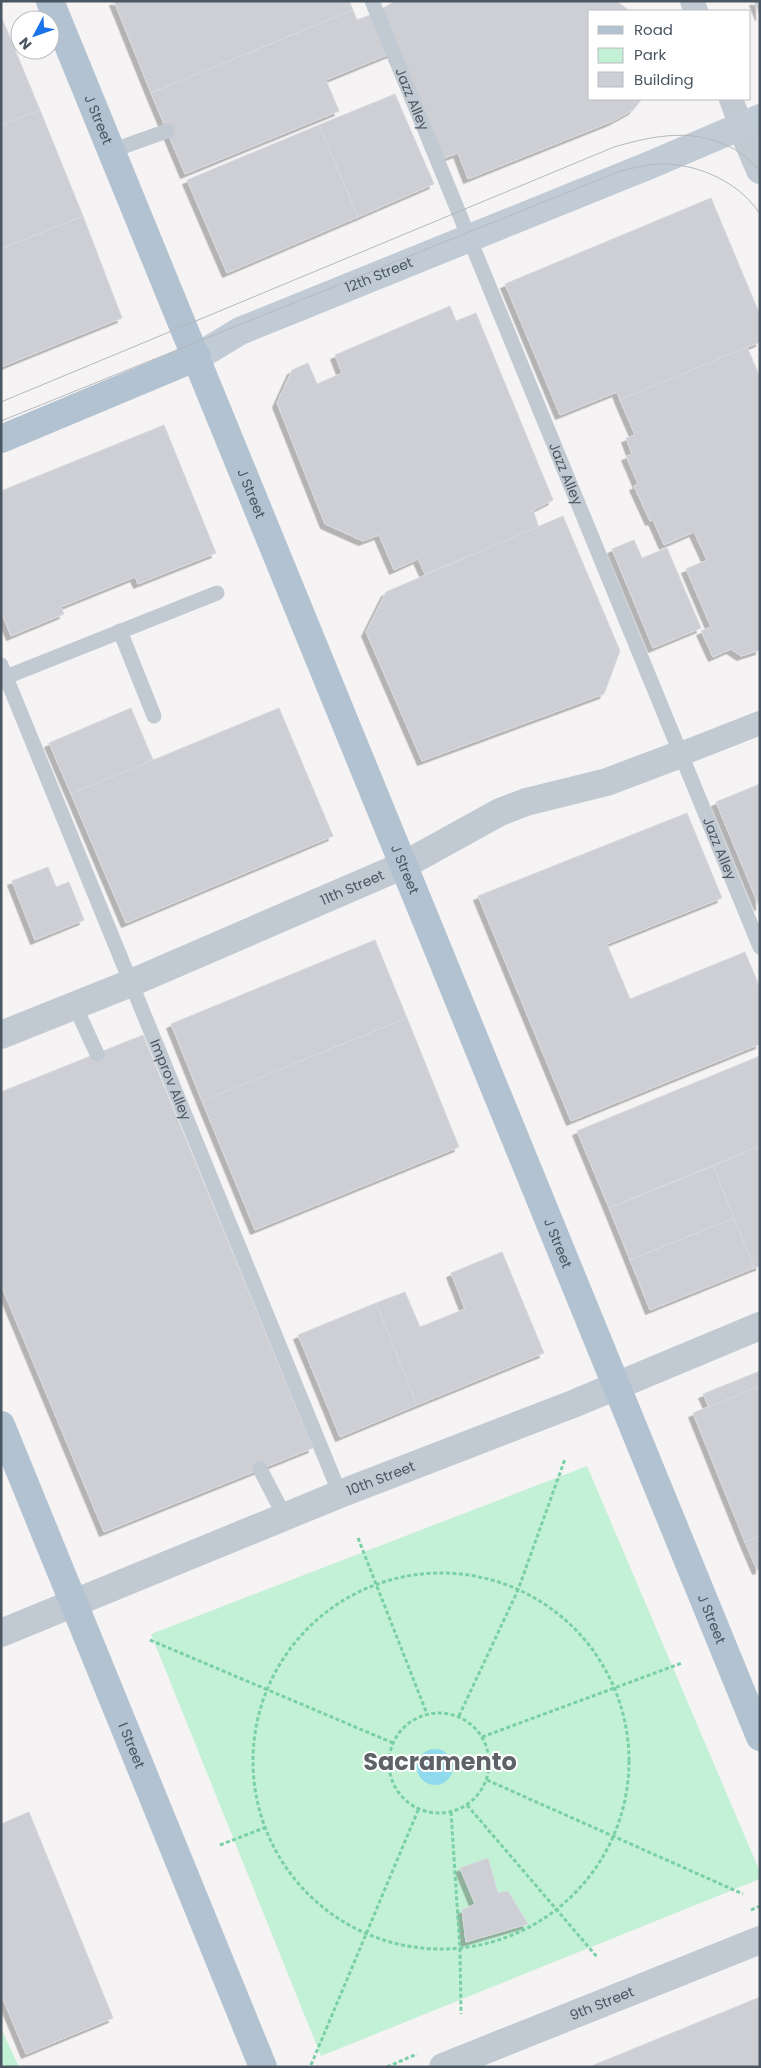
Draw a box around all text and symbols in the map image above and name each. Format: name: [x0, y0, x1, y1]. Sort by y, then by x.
north arrow: [10, 10, 60, 60]
legend: [588, 10, 751, 100]
text: Road: [634, 19, 673, 40]
text: N: [14, 33, 36, 54]
text: Park: [634, 44, 666, 65]
street label: Jazz Alley: [390, 65, 434, 134]
text: Building: [634, 69, 694, 90]
street label: J Street: [79, 92, 118, 147]
street label: 12th Street: [342, 252, 416, 297]
street label: Jazz Alley: [544, 439, 588, 508]
street label: J Street: [232, 465, 271, 521]
street label: Jazz Alley: [698, 814, 741, 883]
street label: J Street: [386, 841, 424, 897]
street label: 11th Street: [317, 865, 387, 910]
street label: Improv Alley: [145, 1036, 196, 1123]
street label: J Street: [539, 1215, 577, 1271]
street label: 10th Street: [343, 1456, 418, 1501]
street label: J Street: [693, 1591, 731, 1647]
street label: I Street: [113, 1719, 150, 1771]
district label: Sacramento: [363, 1745, 517, 1778]
street label: 9th Street: [567, 1982, 637, 2025]

